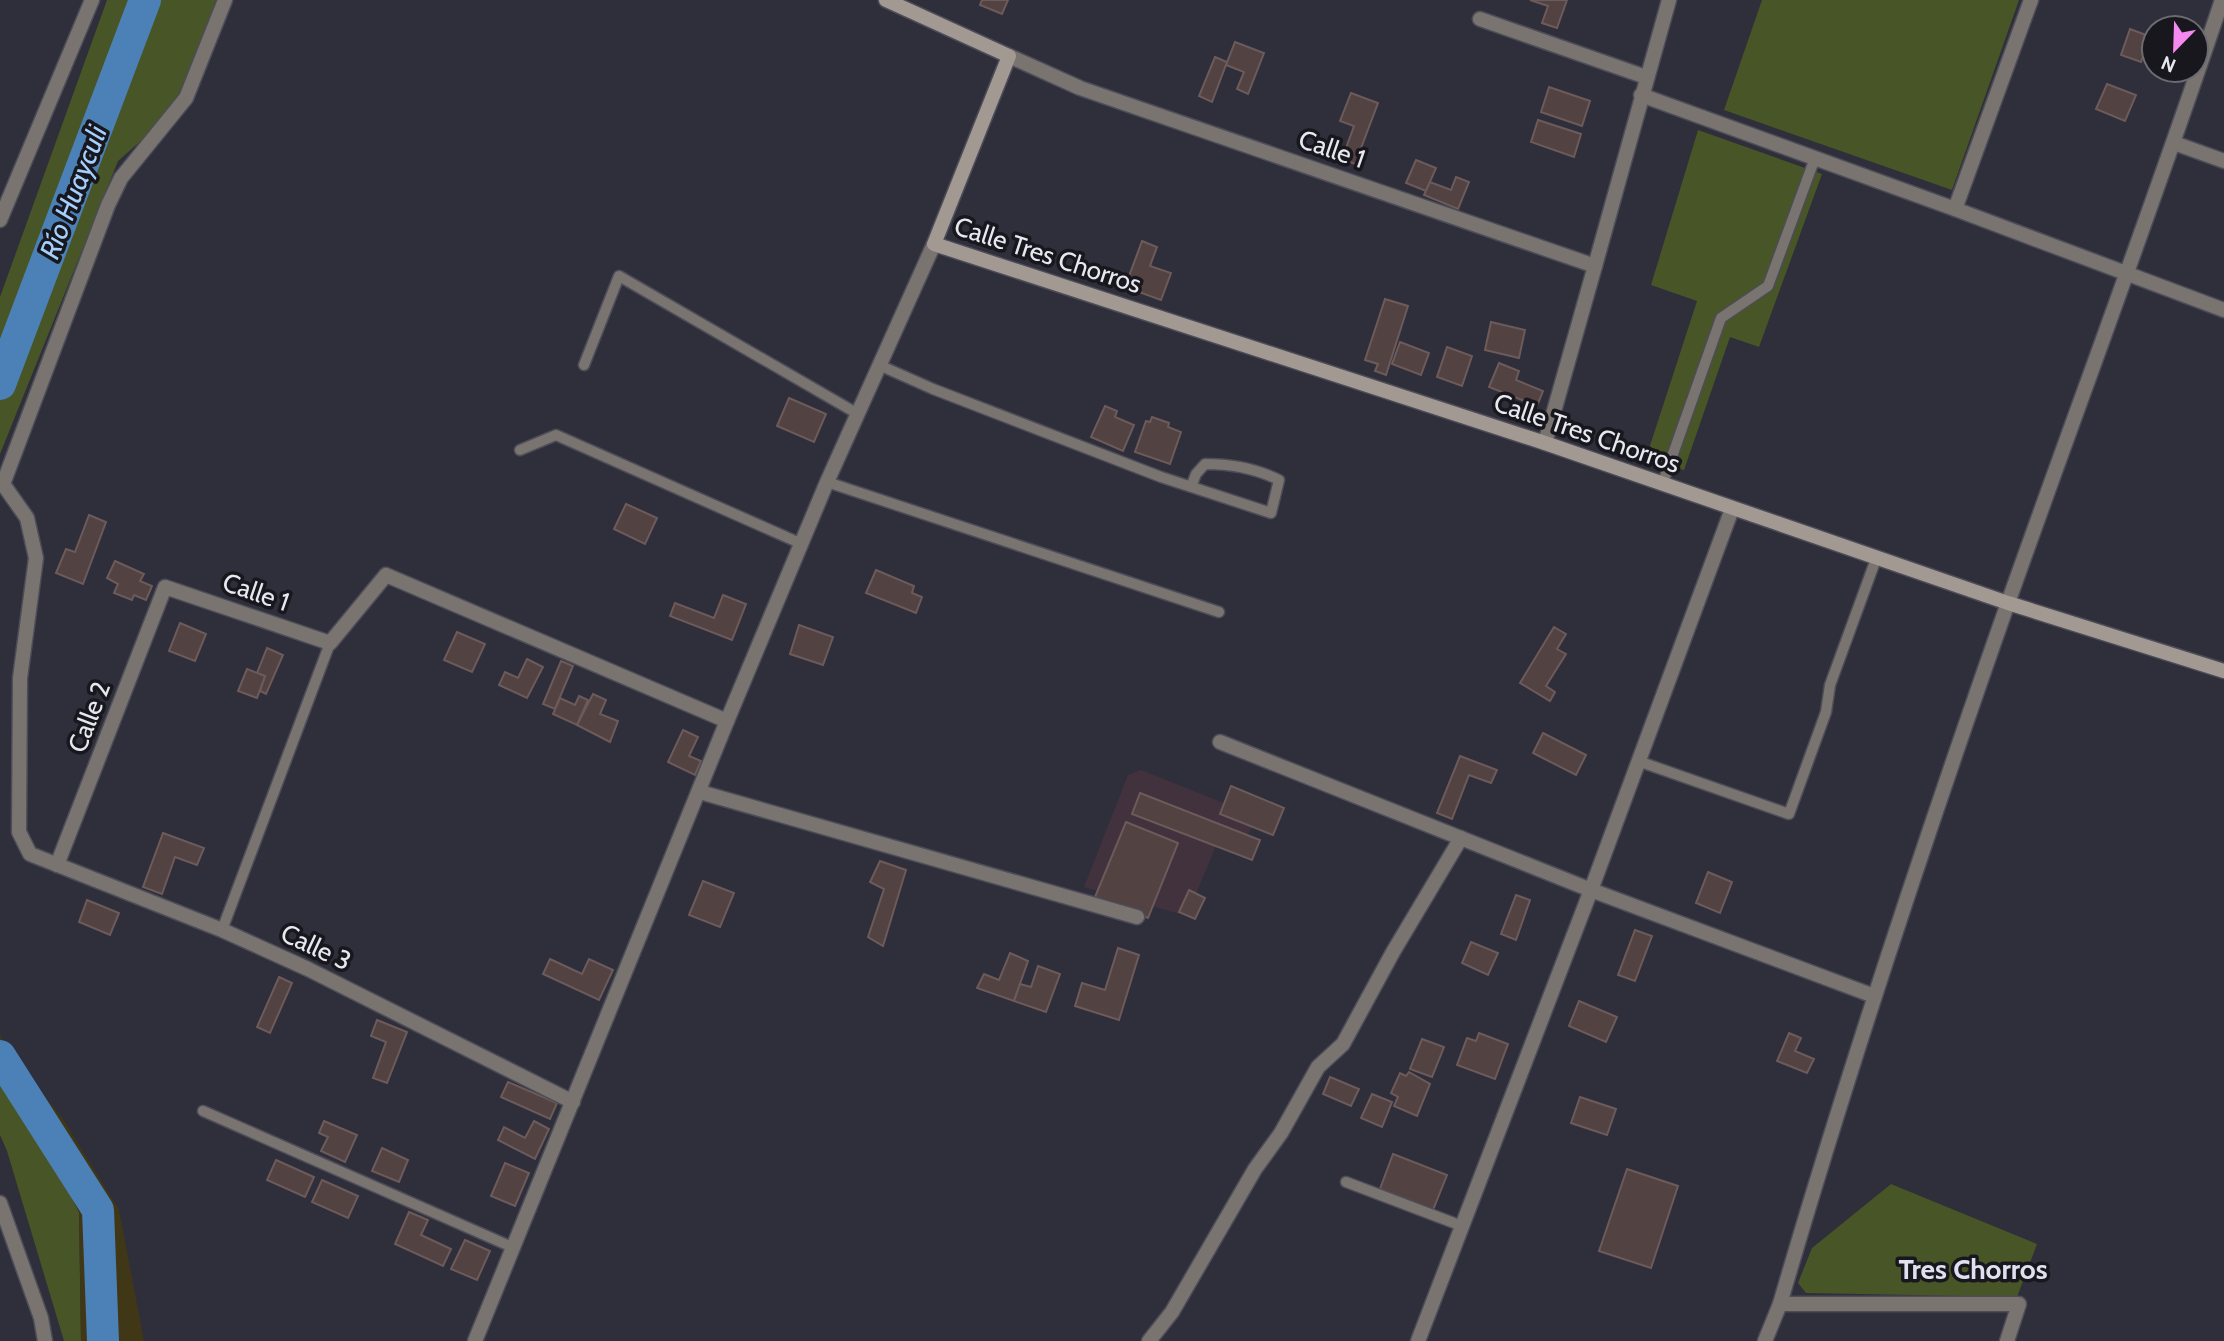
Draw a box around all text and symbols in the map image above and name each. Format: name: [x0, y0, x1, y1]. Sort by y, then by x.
north arrow: [2140, 14, 2210, 84]
text: N: [2158, 51, 2179, 77]
water label: Río Huayculi: [32, 120, 114, 264]
street label: Calle 1: [1295, 123, 1369, 175]
street label: Calle Tres Chorros: [950, 210, 1146, 300]
street label: Calle Tres Chorros: [1490, 386, 1684, 480]
street label: Calle 1: [219, 566, 293, 618]
street label: Calle 2: [61, 677, 117, 757]
street label: Calle 3: [276, 917, 356, 977]
district label: Tres Chorros: [1898, 1252, 2048, 1286]

